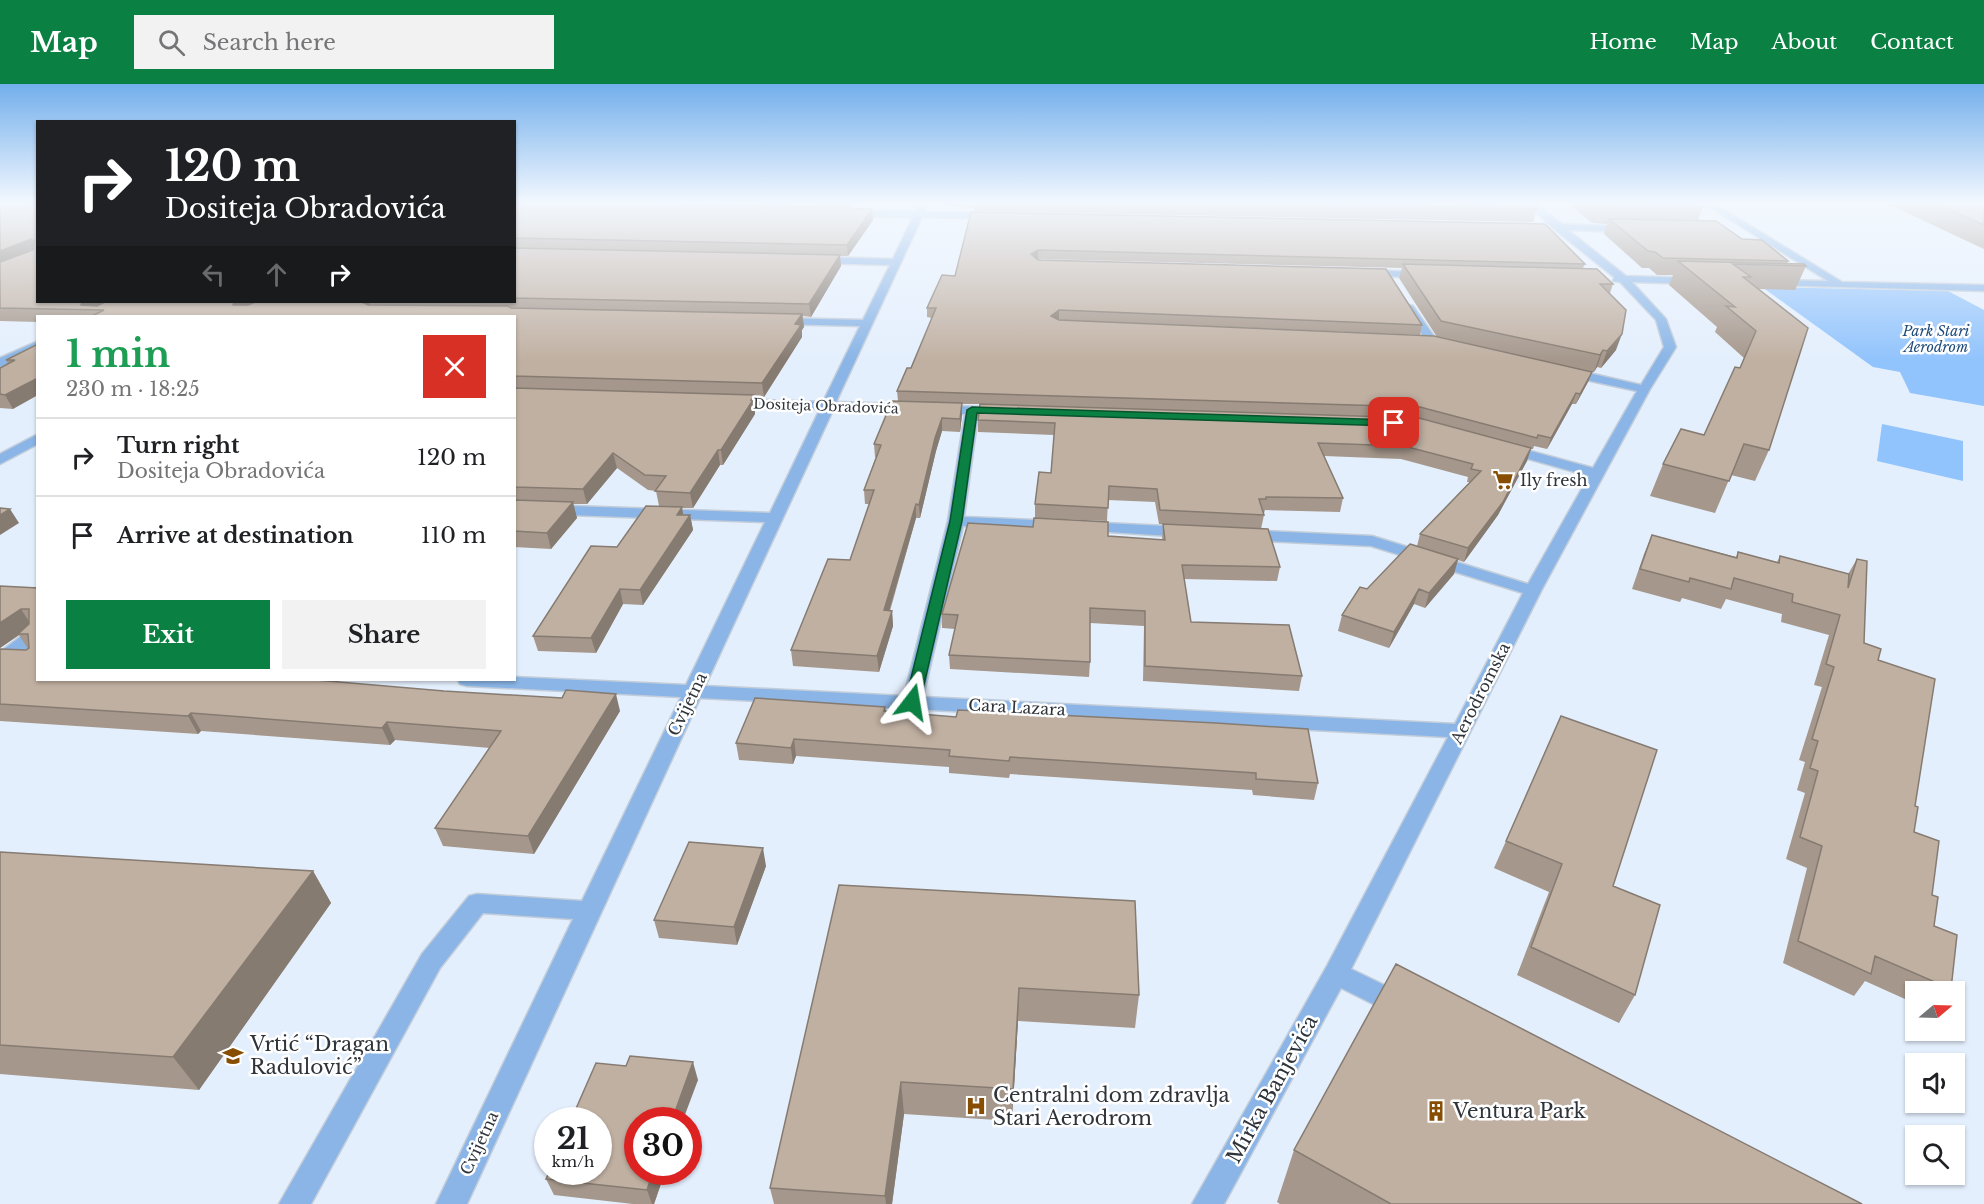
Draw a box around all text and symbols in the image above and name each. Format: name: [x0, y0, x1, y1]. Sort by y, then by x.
search box: [134, 15, 554, 69]
text: Map: [30, 25, 98, 60]
icon: search: [155, 26, 188, 59]
text: Search here: [203, 29, 336, 56]
text: Home: [1590, 29, 1657, 55]
text: Map: [1690, 29, 1738, 55]
text: About: [1771, 29, 1837, 55]
text: Contact: [1870, 29, 1954, 55]
text: 120 m: [165, 140, 300, 192]
icon: right: [66, 144, 144, 222]
text: Dositeja Obradovića: [165, 192, 446, 225]
icon: left: [197, 258, 230, 291]
icon: ahead: [260, 258, 293, 291]
icon: right: [323, 258, 356, 291]
park label: Park Stari Aerodrom: [1902, 322, 1970, 356]
text: 1 min: [66, 332, 170, 377]
button: close: [423, 335, 486, 398]
text: 230 m · 18:25: [66, 377, 200, 401]
street label: Dositeja Obradovića: [753, 394, 899, 418]
pin: [1368, 397, 1419, 448]
icon: arrive: [1377, 406, 1410, 439]
text: Turn right: [117, 432, 239, 459]
icon: right: [66, 441, 99, 474]
text: 120 m: [417, 444, 486, 471]
text: Dositeja Obradovića: [117, 459, 325, 483]
supermarket icon: Ily fresh: [1491, 468, 1515, 492]
place label: Ily fresh: [1520, 470, 1588, 490]
icon: arrive: [66, 519, 99, 552]
text: Arrive at destination: [117, 522, 354, 549]
text: 110 m: [421, 522, 486, 549]
button: Exit: [66, 600, 270, 669]
button: Share: [282, 600, 486, 669]
street label: Aerodromska: [1445, 639, 1514, 748]
street label: Cvijetna: [663, 669, 711, 739]
position arrow: [880, 670, 944, 734]
street label: Cara Lazara: [968, 694, 1066, 720]
north arrow: [1905, 981, 1965, 1041]
map controls: [1905, 981, 1965, 1185]
street label: Mirka Banjevića: [1221, 1010, 1323, 1167]
place label: Vrtić “Dragan Radulović”: [249, 1032, 389, 1079]
school or university icon: Vrtić “Dragan Radulović”: [221, 1044, 245, 1068]
button: sound: [1905, 1053, 1965, 1113]
place label: Centralni dom zdravlja Stari Aerodrom: [993, 1083, 1230, 1130]
hospital icon: Centralni dom zdravlja Stari Aerodrom: [964, 1094, 988, 1118]
building icon: Ventura Park: [1424, 1099, 1448, 1123]
place label: Ventura Park: [1452, 1099, 1586, 1123]
speed limit sign: 30: [624, 1107, 702, 1185]
street label: Cvijetna: [456, 1108, 502, 1178]
text: 21: [557, 1120, 589, 1157]
button: search: [1905, 1125, 1965, 1185]
text: km/h: [552, 1152, 594, 1171]

